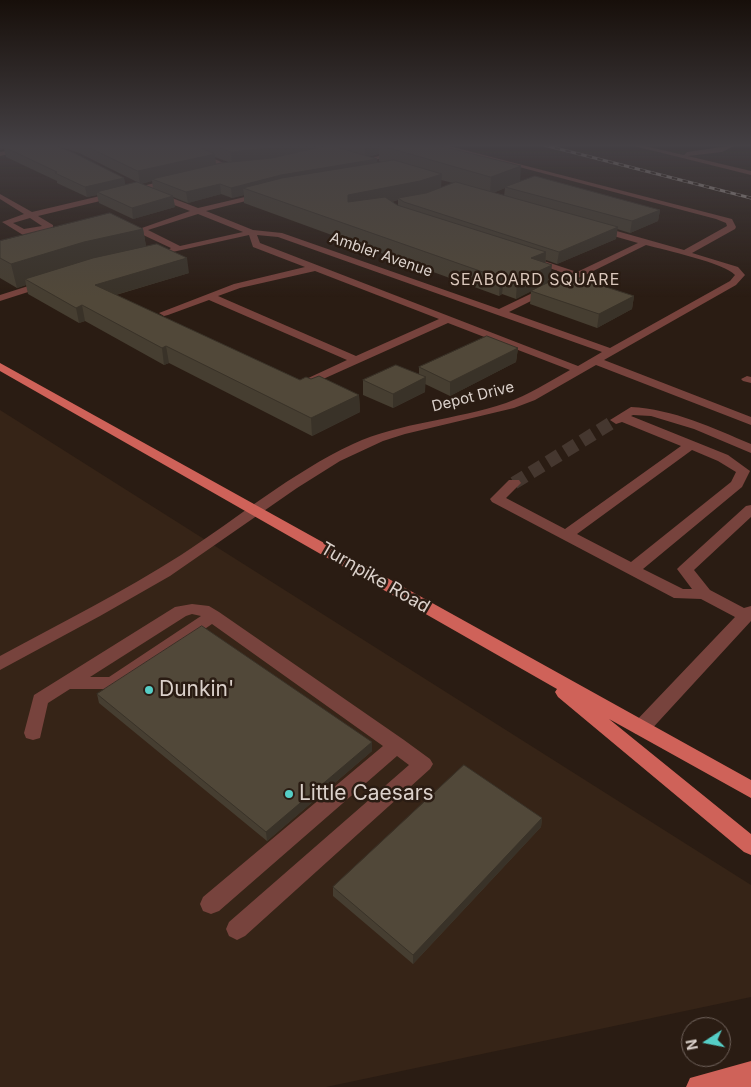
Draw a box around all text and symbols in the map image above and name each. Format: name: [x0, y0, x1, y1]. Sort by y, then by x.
street label: Ambler Avenue: [327, 229, 435, 281]
district label: SEABOARD SQUARE: [448, 270, 622, 290]
street label: Depot Drive: [430, 378, 516, 416]
street label: Turnpike Road: [317, 538, 433, 618]
place label: Dunkin': [159, 677, 234, 703]
marker: Dunkin': [143, 684, 155, 696]
place label: Little Caesars: [299, 781, 434, 807]
marker: Little Caesars: [283, 788, 295, 800]
north arrow: [681, 1017, 731, 1067]
text: N: [682, 1038, 701, 1052]

